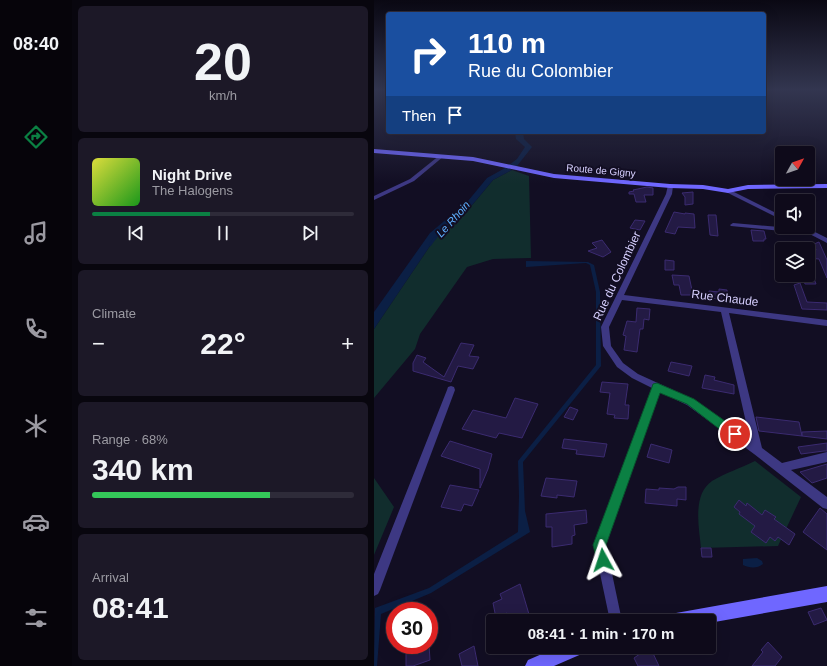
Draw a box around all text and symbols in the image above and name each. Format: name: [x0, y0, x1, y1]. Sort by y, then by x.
icon: right: [402, 28, 454, 80]
text: 110 m: [468, 28, 546, 59]
text: 20: [194, 33, 252, 91]
text: 08:40: [13, 34, 59, 54]
text: Rue du Colombier: [468, 61, 613, 81]
text: km/h: [209, 88, 237, 103]
icon: arrive: [444, 104, 466, 126]
text: Then: [402, 107, 436, 124]
icon: directions: [22, 123, 50, 151]
north arrow: [775, 146, 815, 186]
map controls: [775, 146, 815, 282]
street label: Route de Gigny: [566, 162, 636, 179]
text: Night Drive: [152, 166, 232, 183]
text: The Halogens: [152, 183, 233, 198]
button: sound: [775, 194, 815, 234]
water label: Le Rhoin: [434, 199, 472, 239]
icon: music: [22, 219, 50, 247]
icon: previous: [125, 222, 147, 244]
icon: pause: [212, 222, 234, 244]
icon: next: [299, 222, 321, 244]
street label: Rue du Colombier: [590, 229, 644, 323]
button: layers: [775, 242, 815, 282]
street label: Rue Chaude: [691, 287, 760, 309]
text: Climate: [92, 306, 136, 321]
icon: phone: [22, 315, 50, 343]
text: 22°: [200, 327, 246, 360]
text: −: [92, 331, 105, 356]
text: +: [341, 331, 354, 356]
icon: climate: [22, 412, 50, 440]
pin: [718, 417, 752, 451]
icon: arrive: [724, 423, 746, 445]
text: Range · 68%: [92, 432, 168, 447]
text: 340 km: [92, 453, 194, 486]
icon: car: [22, 508, 50, 536]
position arrow: [582, 539, 624, 581]
text: Arrival: [92, 570, 129, 585]
text: 08:41: [92, 591, 169, 624]
speed limit sign: 30: [386, 602, 438, 654]
icon: filters: [22, 604, 50, 632]
text: 08:41 · 1 min · 170 m: [528, 625, 674, 642]

